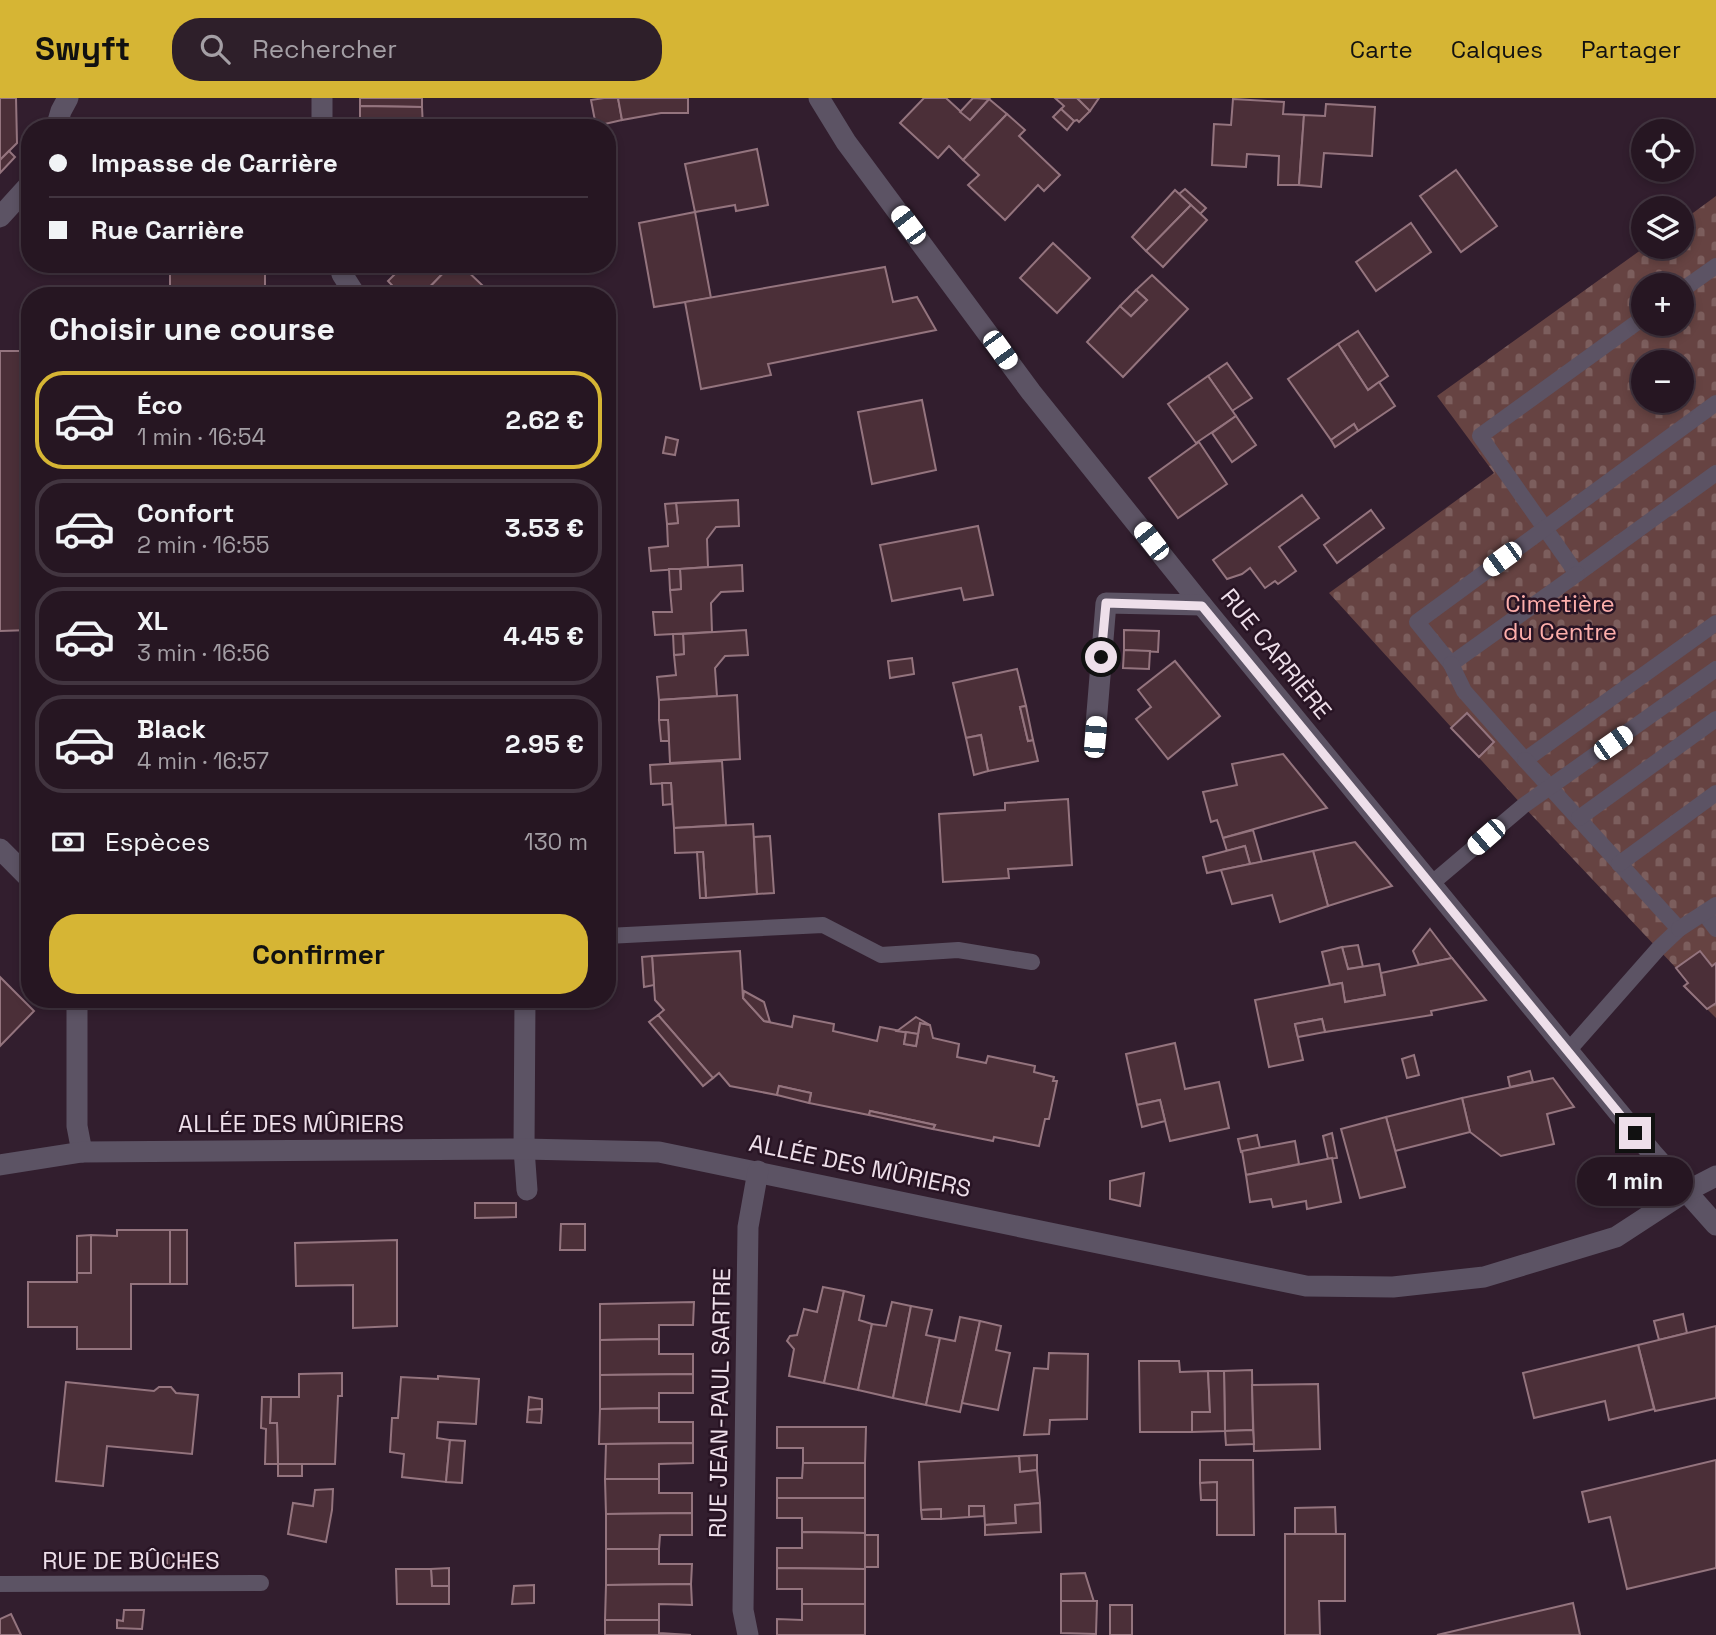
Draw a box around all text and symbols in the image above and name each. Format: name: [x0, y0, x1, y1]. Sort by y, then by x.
search box: [172, 18, 662, 81]
text: Swyft: [35, 28, 130, 70]
icon: search: [196, 30, 234, 68]
text: Rechercher: [252, 32, 397, 66]
text: Carte: [1350, 34, 1413, 65]
text: Calques: [1451, 34, 1543, 65]
text: Partager: [1581, 34, 1681, 65]
map controls: [1631, 119, 1694, 413]
button: locate: [1631, 119, 1694, 182]
text: Impasse de Carrière: [91, 146, 338, 180]
button: layers: [1631, 196, 1694, 259]
car: [887, 202, 930, 248]
text: Rue Carrière: [91, 213, 244, 247]
button: +: [1631, 273, 1694, 336]
text: Choisir une course: [49, 309, 335, 349]
car: [980, 327, 1021, 373]
button: −: [1631, 350, 1694, 413]
text: Éco: [137, 388, 183, 422]
icon: car: [53, 389, 116, 452]
text: 2.62 €: [505, 403, 584, 437]
text: 1 min · 16:54: [137, 422, 266, 452]
text: Confort: [137, 496, 234, 530]
icon: car: [53, 497, 116, 560]
text: 3.53 €: [505, 511, 584, 545]
car: [1130, 518, 1173, 564]
text: 2 min · 16:55: [137, 530, 269, 560]
car: [1479, 538, 1526, 580]
street label: RUE CARRIÈRE: [1214, 582, 1339, 725]
park label: Cimetière du Centre: [1503, 588, 1617, 647]
text: XL: [137, 604, 168, 638]
icon: car: [53, 605, 116, 668]
text: 4.45 €: [503, 619, 584, 653]
text: 3 min · 16:56: [137, 638, 270, 668]
route start: [1085, 641, 1117, 673]
text: Black: [137, 712, 206, 746]
icon: car: [53, 713, 116, 776]
car: [1083, 715, 1108, 759]
car: [1590, 722, 1637, 764]
text: 2.95 €: [505, 727, 584, 761]
text: 4 min · 16:57: [137, 746, 269, 776]
car: [1464, 815, 1509, 859]
icon: cash: [49, 823, 87, 861]
text: Espèces: [105, 825, 210, 859]
text: 130 m: [524, 827, 588, 857]
button: Confirmer: [49, 914, 588, 994]
street label: ALLÉE DES MÛRIERS: [178, 1108, 404, 1139]
route end: [1619, 1117, 1651, 1149]
street label: ALLÉE DES MÛRIERS: [746, 1127, 974, 1204]
callout: 1 min: [1577, 1158, 1693, 1206]
text: 1 min: [1607, 1166, 1663, 1196]
street label: RUE JEAN-PAUL SARTRE: [702, 1268, 737, 1538]
street label: RUE DE BÛCHES: [42, 1545, 220, 1576]

